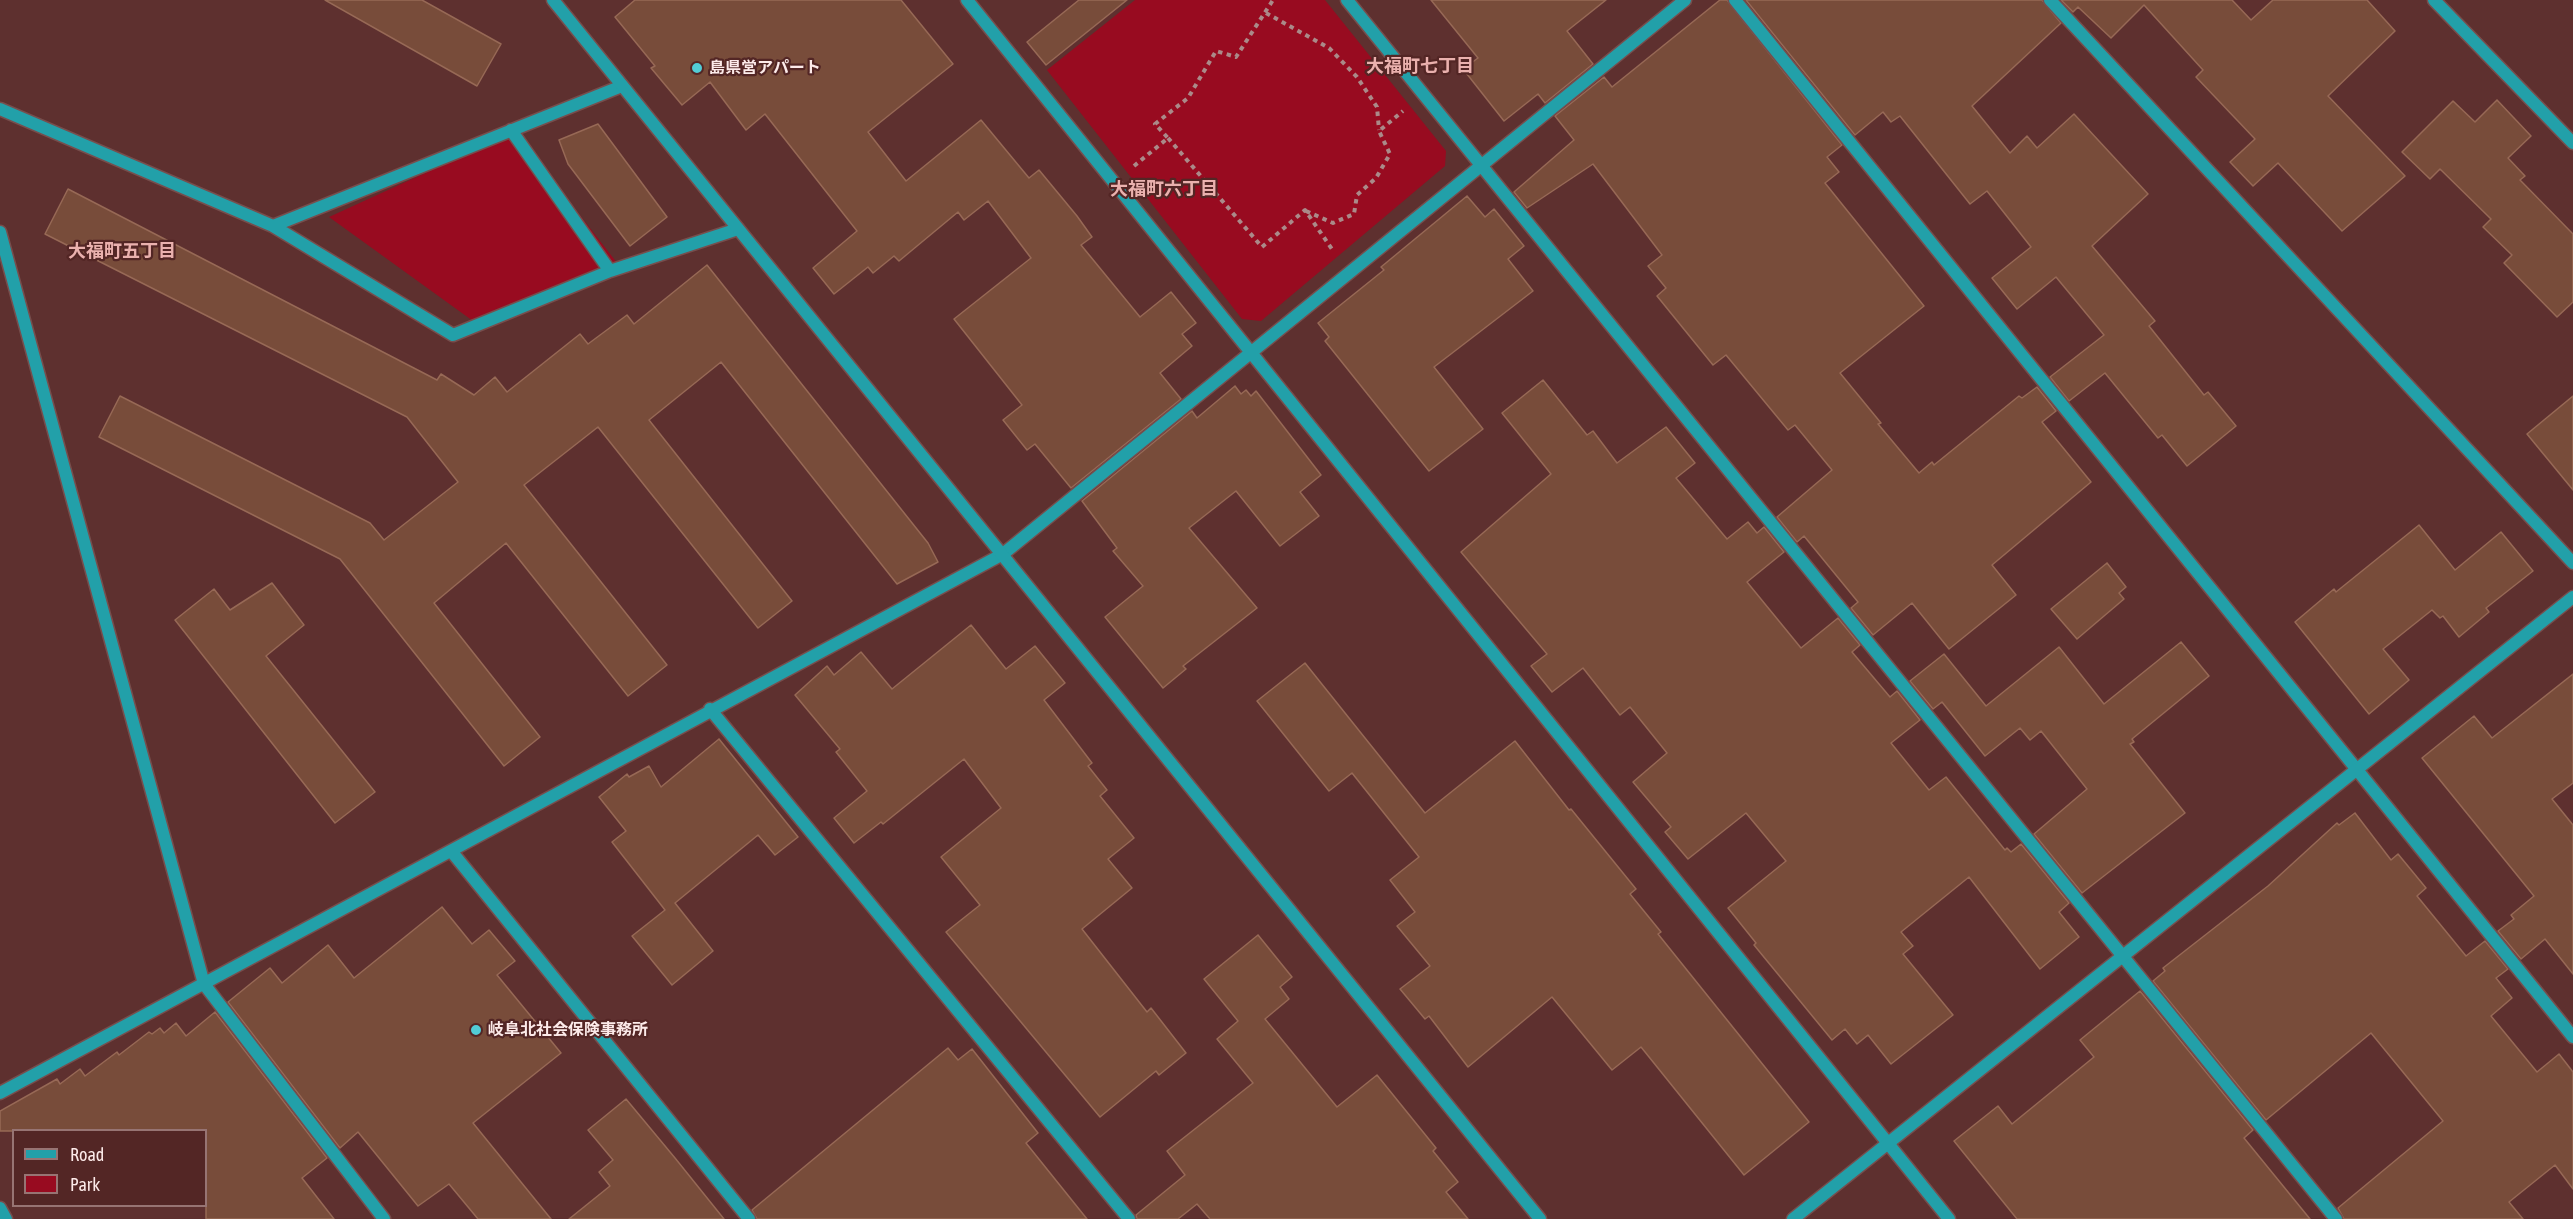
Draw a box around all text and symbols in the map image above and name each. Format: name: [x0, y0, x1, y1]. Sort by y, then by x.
district label: 大福町七丁目: [1366, 55, 1474, 77]
place label: 島県営アパート: [709, 58, 821, 78]
marker: 島県営アパート: [690, 61, 704, 75]
district label: 大福町六丁目: [1110, 178, 1218, 200]
district label: 大福町五丁目: [68, 240, 176, 262]
place label: 岐阜北社会保険事務所: [488, 1020, 648, 1040]
marker: 岐阜北社会保険事務所: [469, 1023, 483, 1037]
legend: [12, 1129, 207, 1207]
text: Road: [70, 1144, 104, 1165]
text: Park: [70, 1174, 100, 1195]

